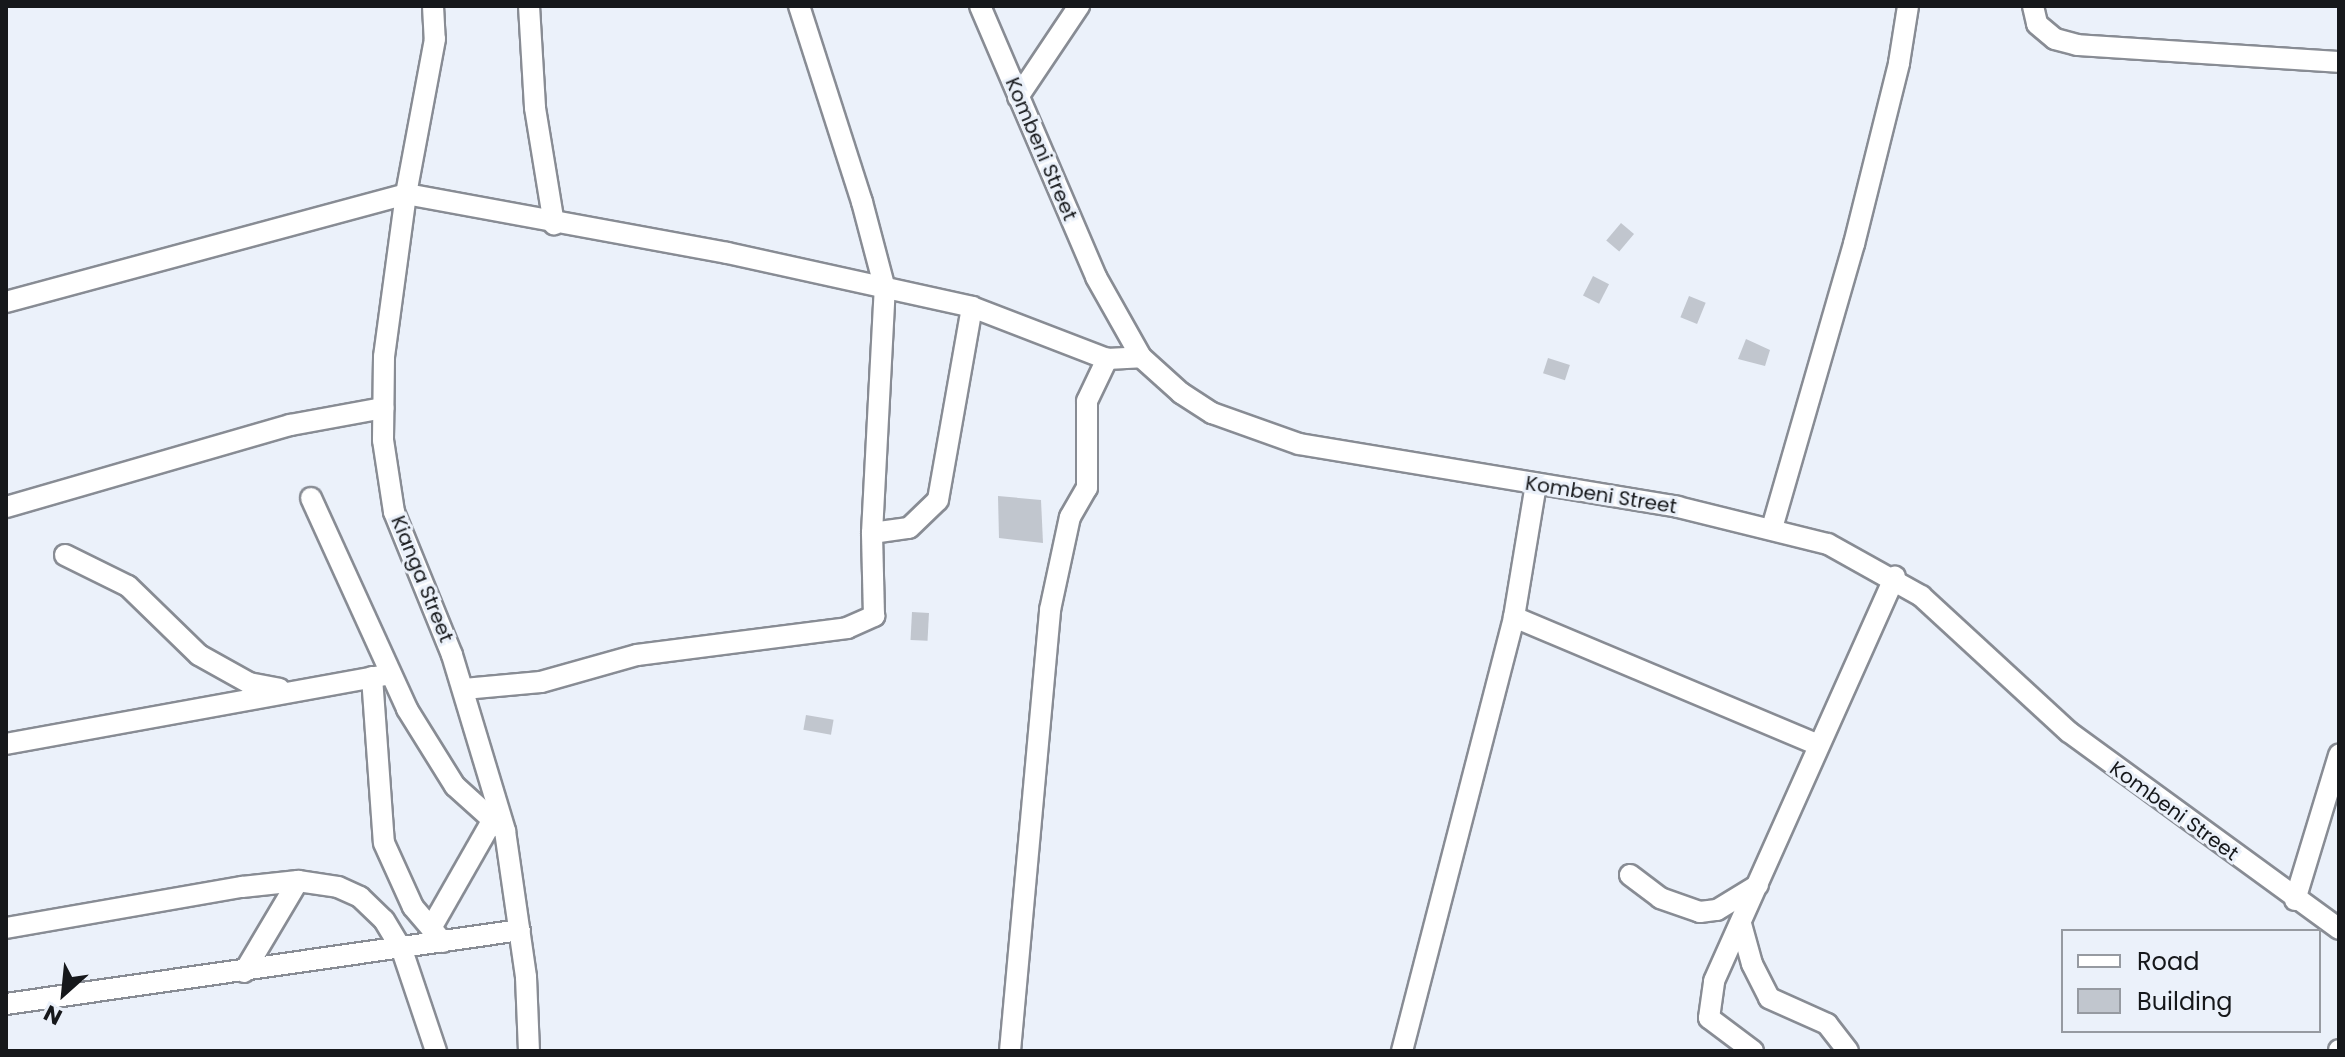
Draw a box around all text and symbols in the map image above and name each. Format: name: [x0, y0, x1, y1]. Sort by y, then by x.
street label: Kombeni Street: [1000, 74, 1082, 224]
street label: Kombeni Street: [1524, 471, 1678, 519]
street label: Kianga Street: [386, 512, 458, 646]
street label: Kombeni Street: [2105, 756, 2243, 866]
legend: [2061, 929, 2321, 1033]
text: Road: [2137, 945, 2199, 978]
north arrow: [24, 953, 104, 1033]
text: Building: [2137, 985, 2233, 1018]
text: N: [38, 997, 67, 1032]

